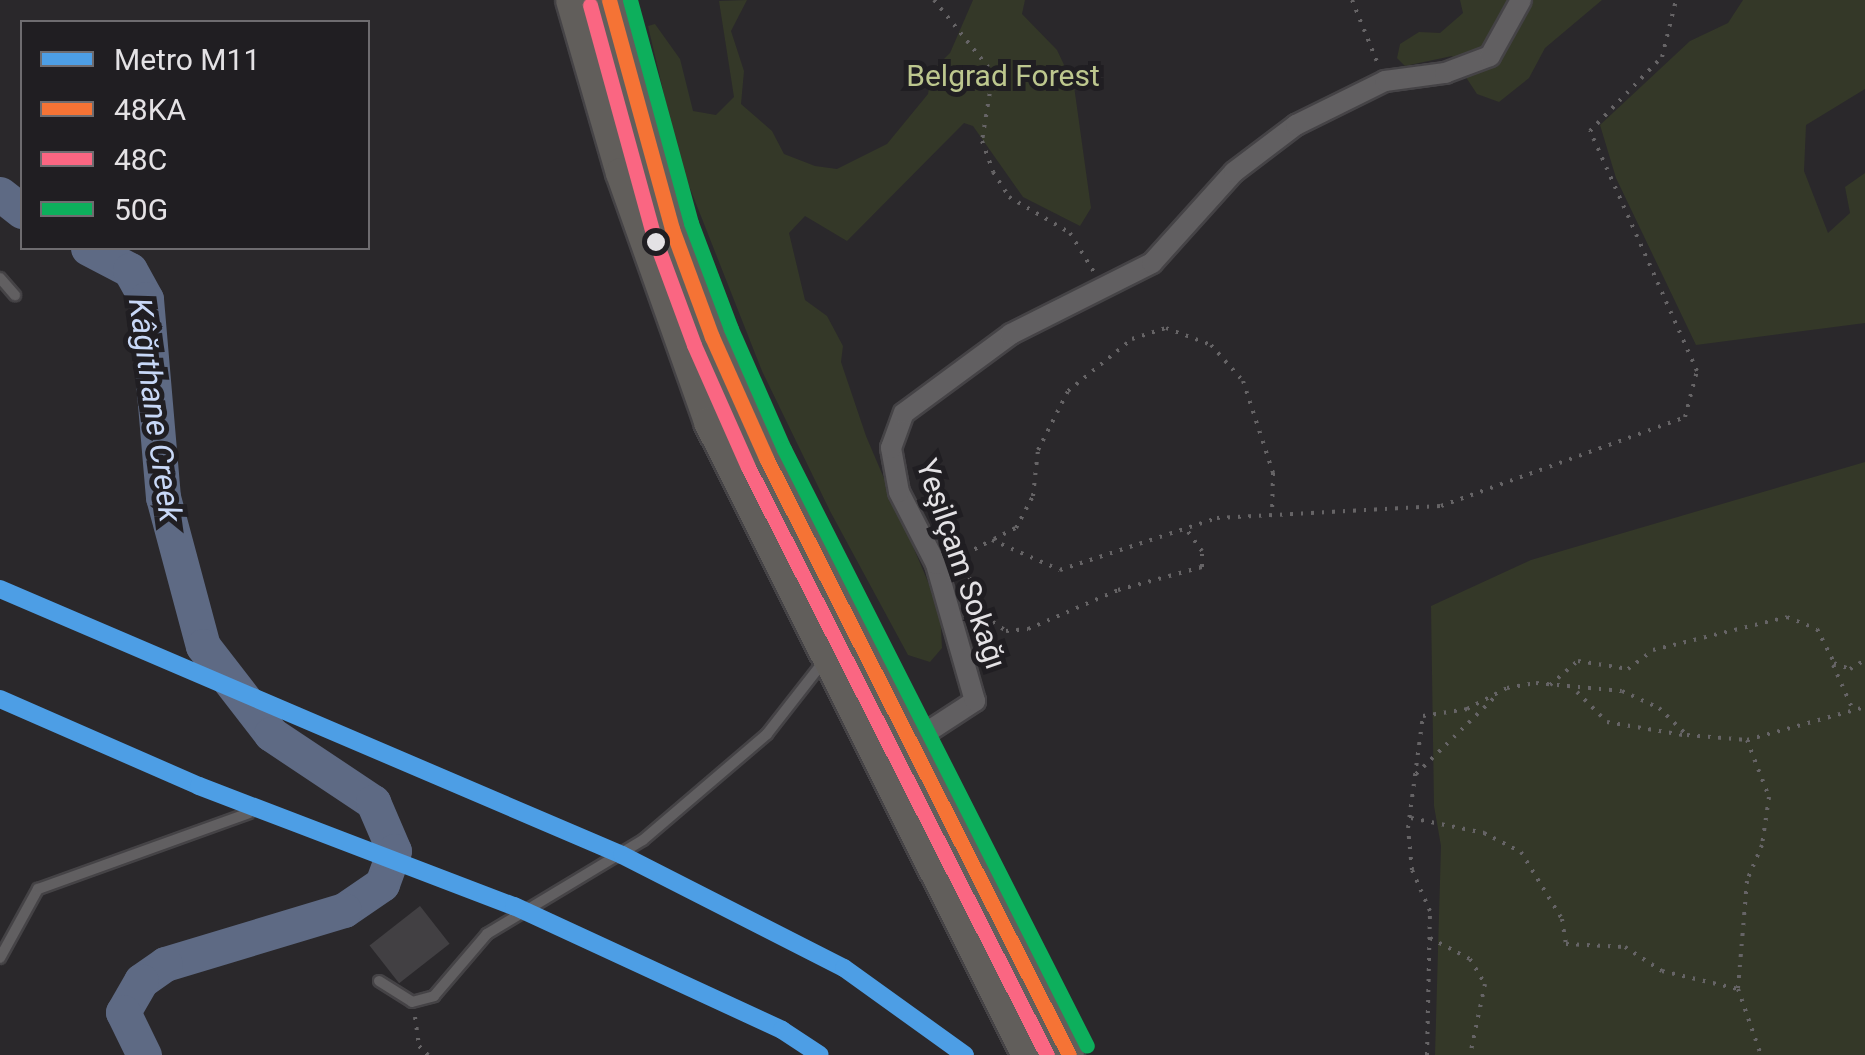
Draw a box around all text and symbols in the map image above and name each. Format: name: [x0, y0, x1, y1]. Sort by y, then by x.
legend: [20, 20, 370, 250]
text: Metro M11: [114, 42, 260, 77]
park label: Belgrad Forest: [906, 58, 1100, 94]
text: 48KA: [114, 92, 186, 127]
text: 48C: [114, 142, 167, 177]
text: 50G: [114, 192, 168, 227]
unlabelled marker: [646, 232, 666, 252]
water label: Kâğıthane Creek: [120, 295, 190, 525]
street label: Yeşilçam Sokağı: [908, 454, 1014, 674]

